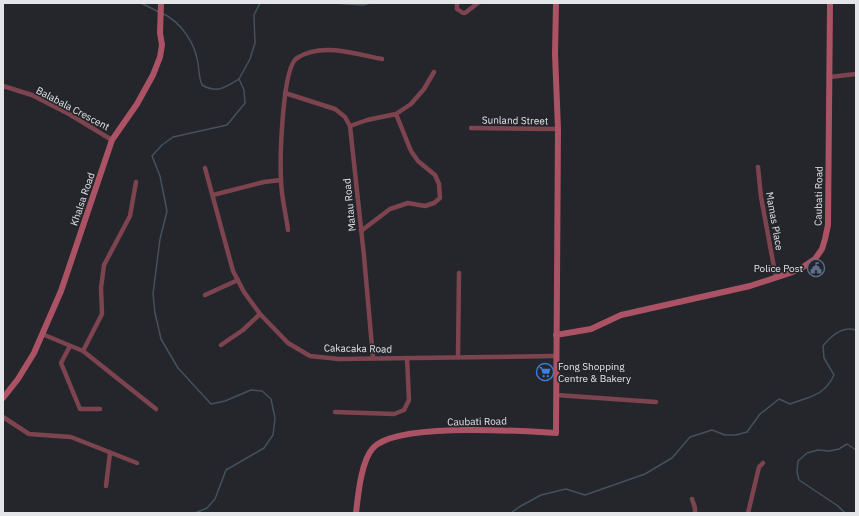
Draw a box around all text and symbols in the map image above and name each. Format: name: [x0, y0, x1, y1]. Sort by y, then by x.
street label: Balabala Crescent: [34, 84, 112, 133]
street label: Sunland Street: [482, 113, 549, 128]
street label: Caubati Road: [811, 166, 826, 226]
street label: Khalsa Road: [67, 171, 98, 228]
street label: Matau Road: [340, 178, 359, 232]
street label: Mamas Place: [763, 191, 786, 252]
public building icon: Police Post: [806, 258, 826, 278]
place label: Police Post: [754, 262, 803, 275]
street label: Cakacaka Road: [324, 341, 392, 356]
place label: Fong Shopping Centre & Bakery: [558, 360, 631, 385]
supermarket icon: Fong Shopping Centre & Bakery: [535, 362, 555, 382]
street label: Caubati Road: [447, 414, 507, 429]

